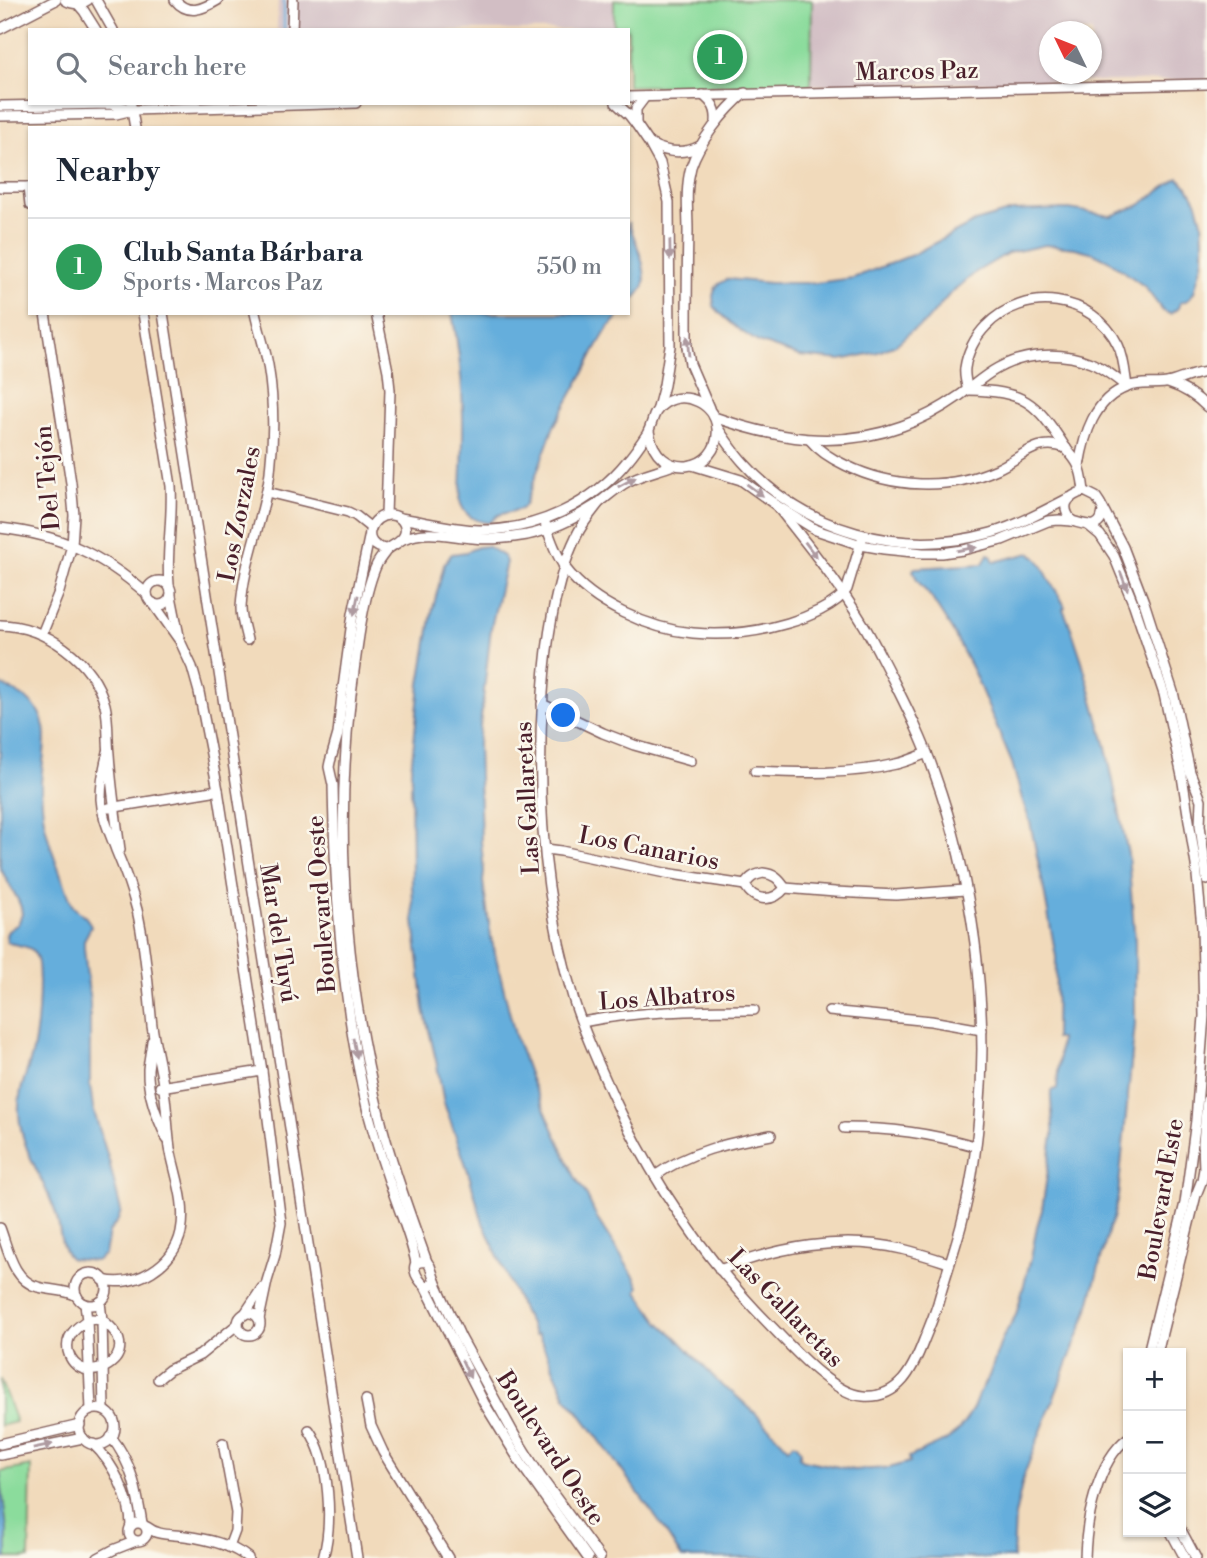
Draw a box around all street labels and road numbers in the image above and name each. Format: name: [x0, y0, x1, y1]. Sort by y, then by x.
street label: Marcos Paz: [855, 56, 979, 88]
street label: Del Tejón: [28, 424, 68, 532]
street label: Los Zorzales: [212, 444, 268, 585]
street label: Las Gallaretas: [509, 721, 547, 875]
street label: Boulevard Oeste: [301, 814, 343, 995]
street label: Los Canarios: [576, 821, 722, 877]
street label: Mar del Tuyú: [252, 861, 304, 1005]
street label: Los Albatros: [598, 978, 736, 1018]
street label: Boulevard Este: [1133, 1116, 1191, 1283]
street label: Las Gallaretas: [721, 1243, 849, 1374]
street label: Boulevard Oeste: [489, 1365, 611, 1531]

